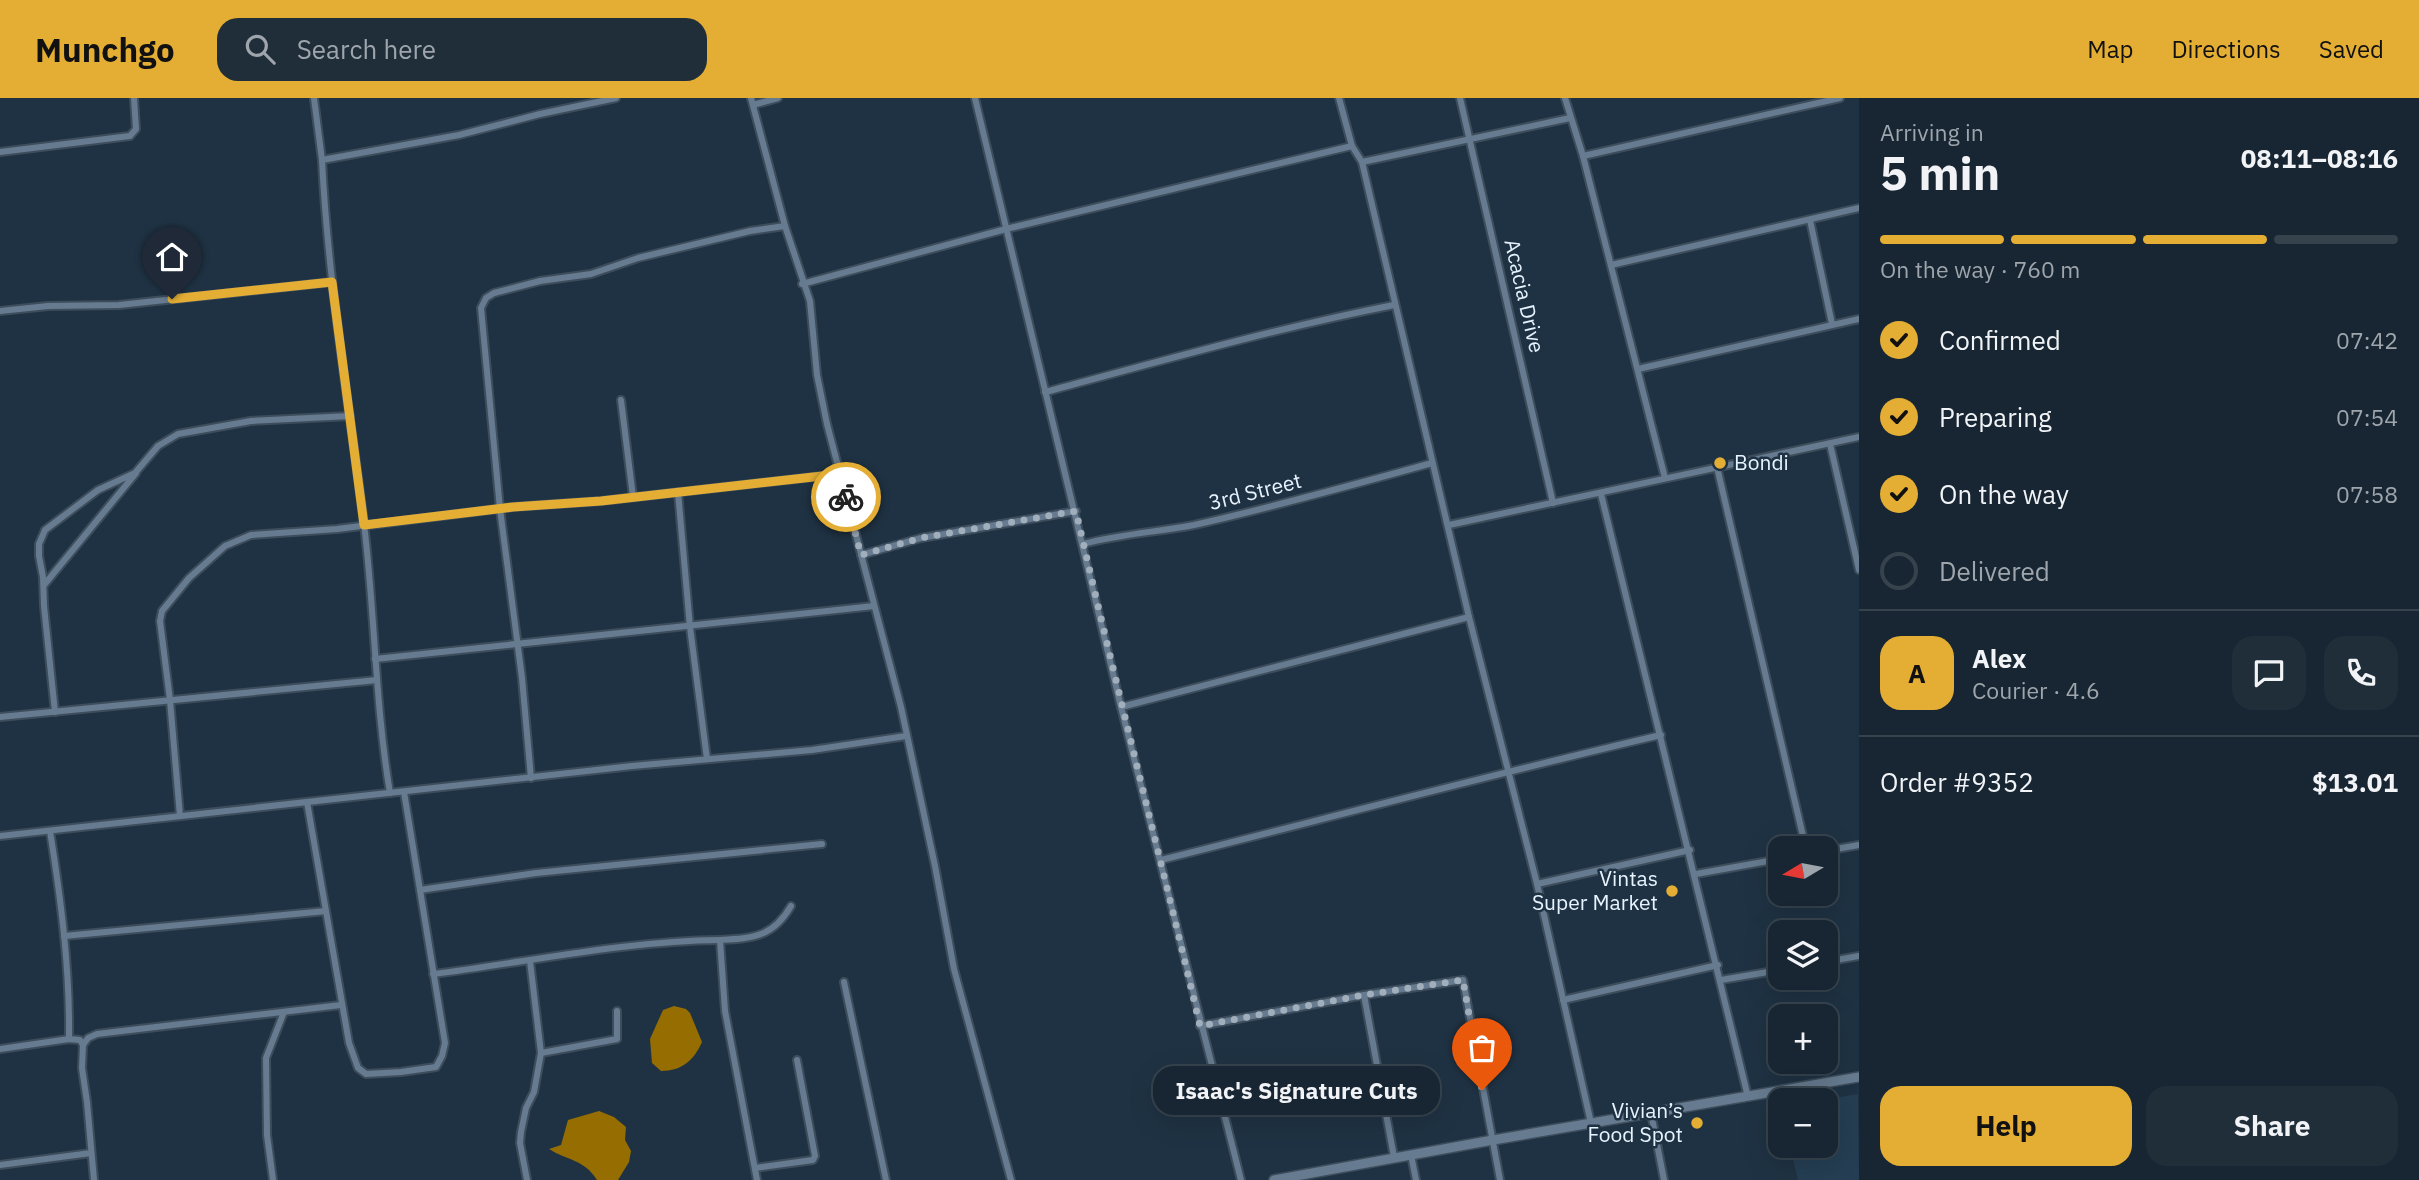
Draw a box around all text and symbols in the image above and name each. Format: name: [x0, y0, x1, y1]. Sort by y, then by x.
search box: [217, 18, 707, 81]
text: Munchgo: [35, 28, 175, 71]
icon: search: [241, 30, 279, 68]
text: Search here: [297, 32, 436, 66]
text: Map: [2087, 33, 2133, 65]
text: Directions: [2171, 33, 2281, 65]
text: Saved: [2319, 33, 2384, 65]
text: Arriving in: [1880, 117, 1984, 147]
text: 08:11–08:16: [2241, 141, 2398, 175]
text: 5 min: [1880, 143, 2000, 203]
pin: [142, 227, 202, 299]
street label: Acacia Drive: [1498, 236, 1552, 355]
icon: home: [153, 238, 191, 276]
text: On the way · 760 m: [1880, 254, 2080, 284]
icon: check: [1880, 321, 1918, 359]
text: Confirmed: [1939, 323, 2061, 357]
text: 07:42: [2336, 325, 2398, 355]
icon: check: [1880, 398, 1918, 436]
text: Preparing: [1939, 400, 2052, 434]
text: 07:54: [2336, 402, 2398, 432]
place label: Bondi: [1734, 448, 1789, 476]
marker: Bondi: [1712, 455, 1728, 471]
courier: [811, 462, 881, 532]
street label: 3rd Street: [1205, 466, 1304, 516]
icon: check: [1880, 475, 1918, 513]
text: On the way: [1939, 477, 2069, 511]
icon: bike: [827, 478, 865, 516]
text: 07:58: [2336, 479, 2398, 509]
text: Delivered: [1939, 554, 2050, 588]
button: chat: [2232, 636, 2306, 710]
button: phone: [2324, 636, 2398, 710]
text: Alex: [1972, 641, 2026, 675]
text: A: [1908, 656, 1926, 690]
text: Courier · 4.6: [1972, 675, 2100, 705]
text: Order #9352: [1880, 765, 2034, 799]
text: $13.01: [2312, 765, 2398, 799]
north arrow: [1768, 836, 1838, 906]
map controls: [1768, 836, 1838, 1158]
place label: Vintas Super Market: [1532, 864, 1658, 916]
marker: Vintas Super Market: [1664, 883, 1680, 899]
button: layers: [1768, 920, 1838, 990]
button: +: [1768, 1004, 1838, 1074]
pin: [1452, 1018, 1512, 1090]
icon: bag: [1463, 1029, 1501, 1067]
callout: Isaac's Signature Cuts: [1153, 1066, 1440, 1114]
text: Isaac's Signature Cuts: [1175, 1075, 1418, 1105]
button: Help: [1880, 1086, 2132, 1166]
button: Share: [2146, 1086, 2398, 1166]
button: −: [1768, 1088, 1838, 1158]
place label: Vivian’s Food Spot: [1588, 1096, 1683, 1148]
marker: Vivian’s Food Spot: [1689, 1115, 1705, 1131]

